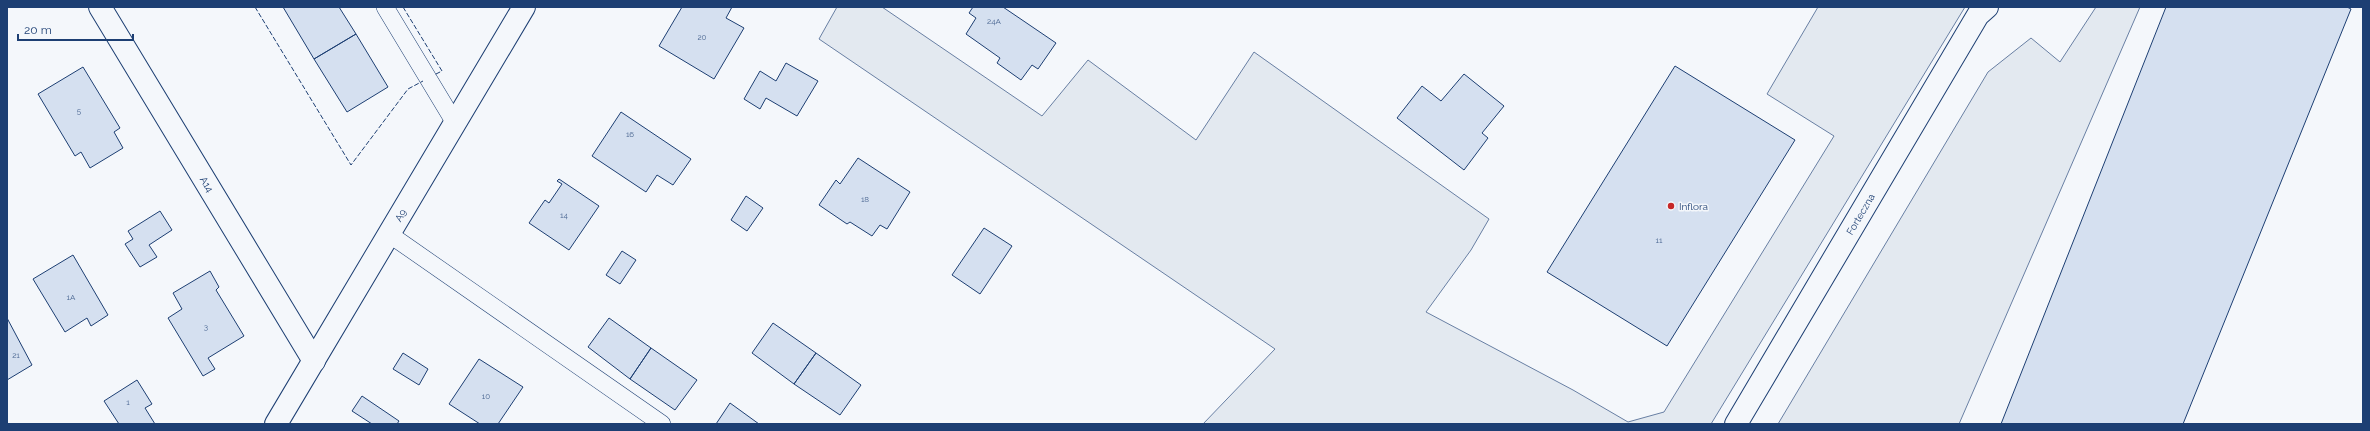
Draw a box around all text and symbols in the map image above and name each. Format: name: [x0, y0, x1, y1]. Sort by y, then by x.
scale bar: [18, 16, 133, 42]
house number: 24A: [987, 16, 1002, 26]
text: 20 m: [24, 23, 52, 37]
house number: 20: [697, 32, 707, 42]
house number: 5: [77, 106, 82, 116]
house number: 16: [626, 129, 634, 139]
street label: A14: [198, 174, 216, 195]
street label: Forteczna: [1844, 192, 1877, 237]
house number: 18: [861, 194, 869, 204]
marker: Inflora: [1666, 201, 1676, 211]
place label: Inflora: [1679, 201, 1708, 212]
street label: A9: [393, 207, 409, 224]
house number: 14: [560, 210, 569, 220]
house number: 11: [1656, 235, 1663, 245]
house number: 1A: [67, 292, 76, 302]
house number: 3: [204, 322, 208, 332]
house number: 21: [12, 350, 20, 360]
house number: 10: [482, 391, 490, 401]
house number: 1: [126, 397, 130, 407]

